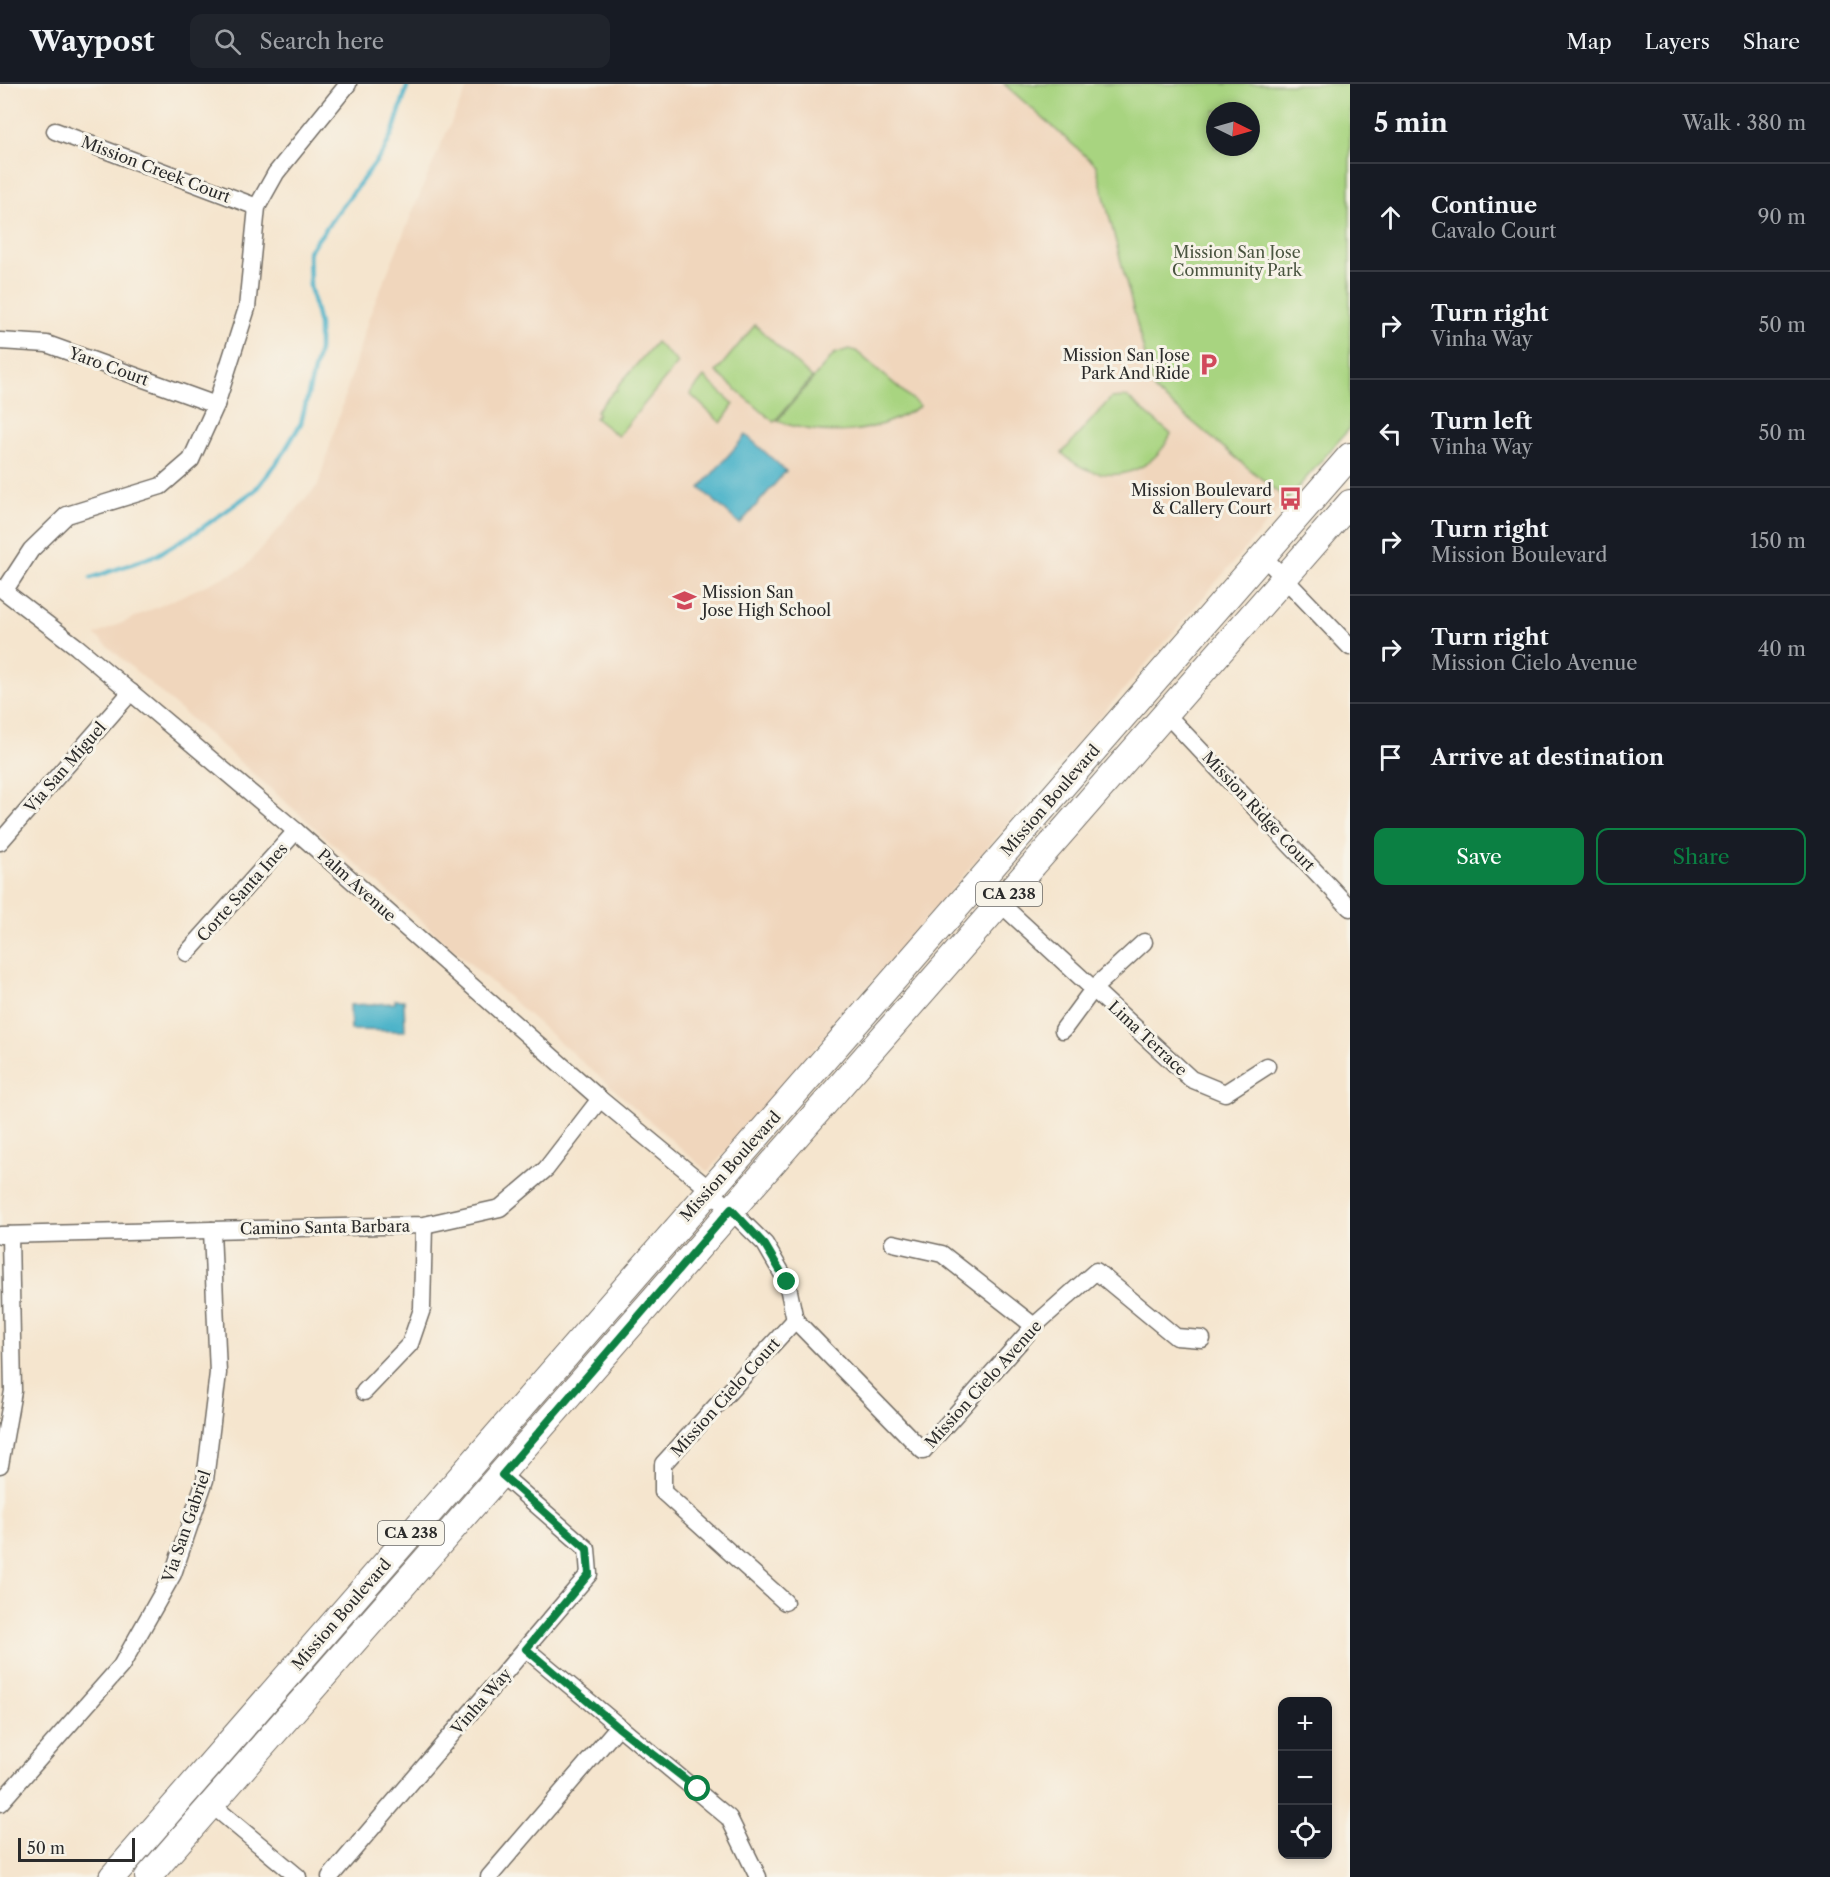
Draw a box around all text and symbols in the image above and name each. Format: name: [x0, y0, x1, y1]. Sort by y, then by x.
search box: [190, 14, 610, 68]
text: Waypost: [30, 24, 154, 58]
icon: search: [211, 25, 244, 58]
text: Search here: [259, 28, 384, 55]
text: Map: [1567, 29, 1612, 54]
text: Layers: [1645, 29, 1710, 54]
text: Share: [1743, 29, 1800, 54]
north arrow: [1206, 102, 1260, 156]
text: 5 min: [1374, 107, 1448, 139]
text: Walk · 380 m: [1682, 111, 1806, 135]
street label: Mission Creek Court: [79, 131, 234, 207]
text: Continue: [1431, 192, 1537, 219]
icon: ahead: [1374, 201, 1407, 234]
text: 90 m: [1758, 205, 1806, 229]
text: Cavalo Court: [1431, 219, 1556, 243]
park label: Mission San Jose Community Park: [1172, 242, 1303, 280]
text: Turn right: [1431, 300, 1549, 327]
icon: right: [1374, 309, 1407, 342]
text: 50 m: [1759, 313, 1806, 337]
text: Vinha Way: [1431, 327, 1533, 351]
street label: Yaro Court: [66, 342, 152, 390]
place label: Mission San Jose Park And Ride: [1063, 345, 1190, 383]
parking icon: Mission San Jose Park And Ride: [1195, 351, 1221, 377]
text: Turn left: [1431, 408, 1532, 435]
icon: left: [1374, 417, 1407, 450]
text: 50 m: [1759, 421, 1806, 445]
text: Vinha Way: [1431, 435, 1533, 459]
place label: Mission Boulevard & Callery Court: [1131, 480, 1272, 518]
bus stop icon: Mission Boulevard & Callery Court: [1277, 486, 1303, 512]
text: Turn right: [1431, 516, 1549, 543]
icon: right: [1374, 525, 1407, 558]
text: 150 m: [1750, 529, 1806, 553]
text: Mission Boulevard: [1431, 543, 1607, 567]
place label: Mission San Jose High School: [699, 582, 831, 620]
school or university icon: Mission San Jose High School: [671, 588, 697, 614]
text: Turn right: [1431, 624, 1549, 651]
icon: right: [1374, 633, 1407, 666]
text: 40 m: [1758, 637, 1806, 661]
text: Mission Cielo Avenue: [1431, 651, 1637, 675]
street label: Via San Miguel: [19, 717, 110, 817]
street label: Mission Boulevard: [996, 740, 1104, 860]
icon: arrive: [1374, 741, 1407, 774]
text: Arrive at destination: [1431, 744, 1664, 771]
street label: Mission Ridge Court: [1198, 747, 1320, 875]
button: Save: [1374, 828, 1584, 885]
button: Share: [1596, 828, 1806, 885]
street label: Corte Santa Ines: [192, 839, 292, 945]
street label: Palm Avenue: [314, 844, 400, 926]
road number: CA 238: [976, 882, 1042, 906]
street label: Lima Terrace: [1104, 996, 1192, 1080]
street label: Mission Boulevard: [675, 1107, 785, 1225]
street label: Camino Santa Barbara: [240, 1216, 411, 1238]
route end: [773, 1268, 799, 1294]
street label: Mission Cielo Avenue: [920, 1316, 1046, 1452]
street label: Mission Cielo Court: [666, 1333, 784, 1461]
street label: Via San Gabriel: [157, 1467, 215, 1586]
road number: CA 238: [378, 1521, 444, 1545]
street label: Mission Boulevard: [287, 1554, 395, 1674]
street label: Vinha Way: [446, 1663, 516, 1739]
map controls: [1278, 1697, 1332, 1859]
button: +: [1278, 1697, 1332, 1751]
button: −: [1278, 1751, 1332, 1805]
route start: [684, 1775, 710, 1801]
button: locate: [1278, 1805, 1332, 1859]
scale bar: [18, 1835, 135, 1862]
text: 50 m: [27, 1838, 65, 1858]

